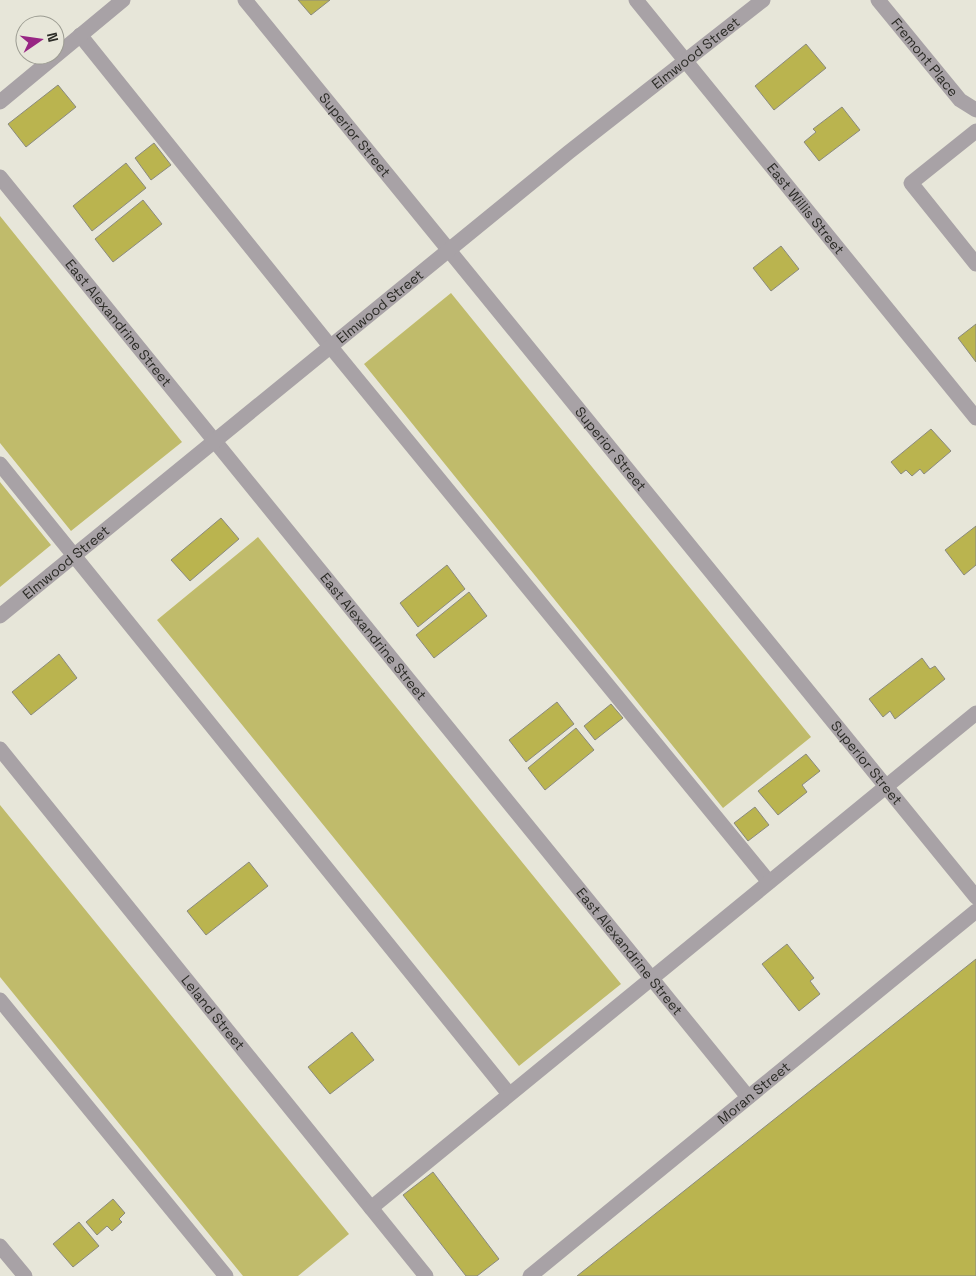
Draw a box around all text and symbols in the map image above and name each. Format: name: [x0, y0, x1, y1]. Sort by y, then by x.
street label: Elmwood Street: [648, 13, 743, 93]
street label: Fremont Place: [887, 14, 962, 100]
north arrow: [15, 15, 65, 65]
text: N: [43, 30, 62, 44]
street label: Superior Street: [315, 89, 395, 181]
street label: East Willis Street: [763, 159, 848, 258]
street label: East Alexandrine Street: [61, 256, 176, 390]
street label: Elmwood Street: [333, 265, 427, 347]
street label: Superior Street: [571, 403, 650, 495]
street label: Elmwood Street: [19, 521, 113, 603]
street label: East Alexandrine Street: [316, 569, 431, 704]
street label: Superior Street: [827, 717, 906, 809]
street label: East Alexandrine Street: [572, 884, 687, 1019]
street label: Leland Street: [177, 971, 249, 1054]
street label: Moran Street: [714, 1058, 794, 1128]

